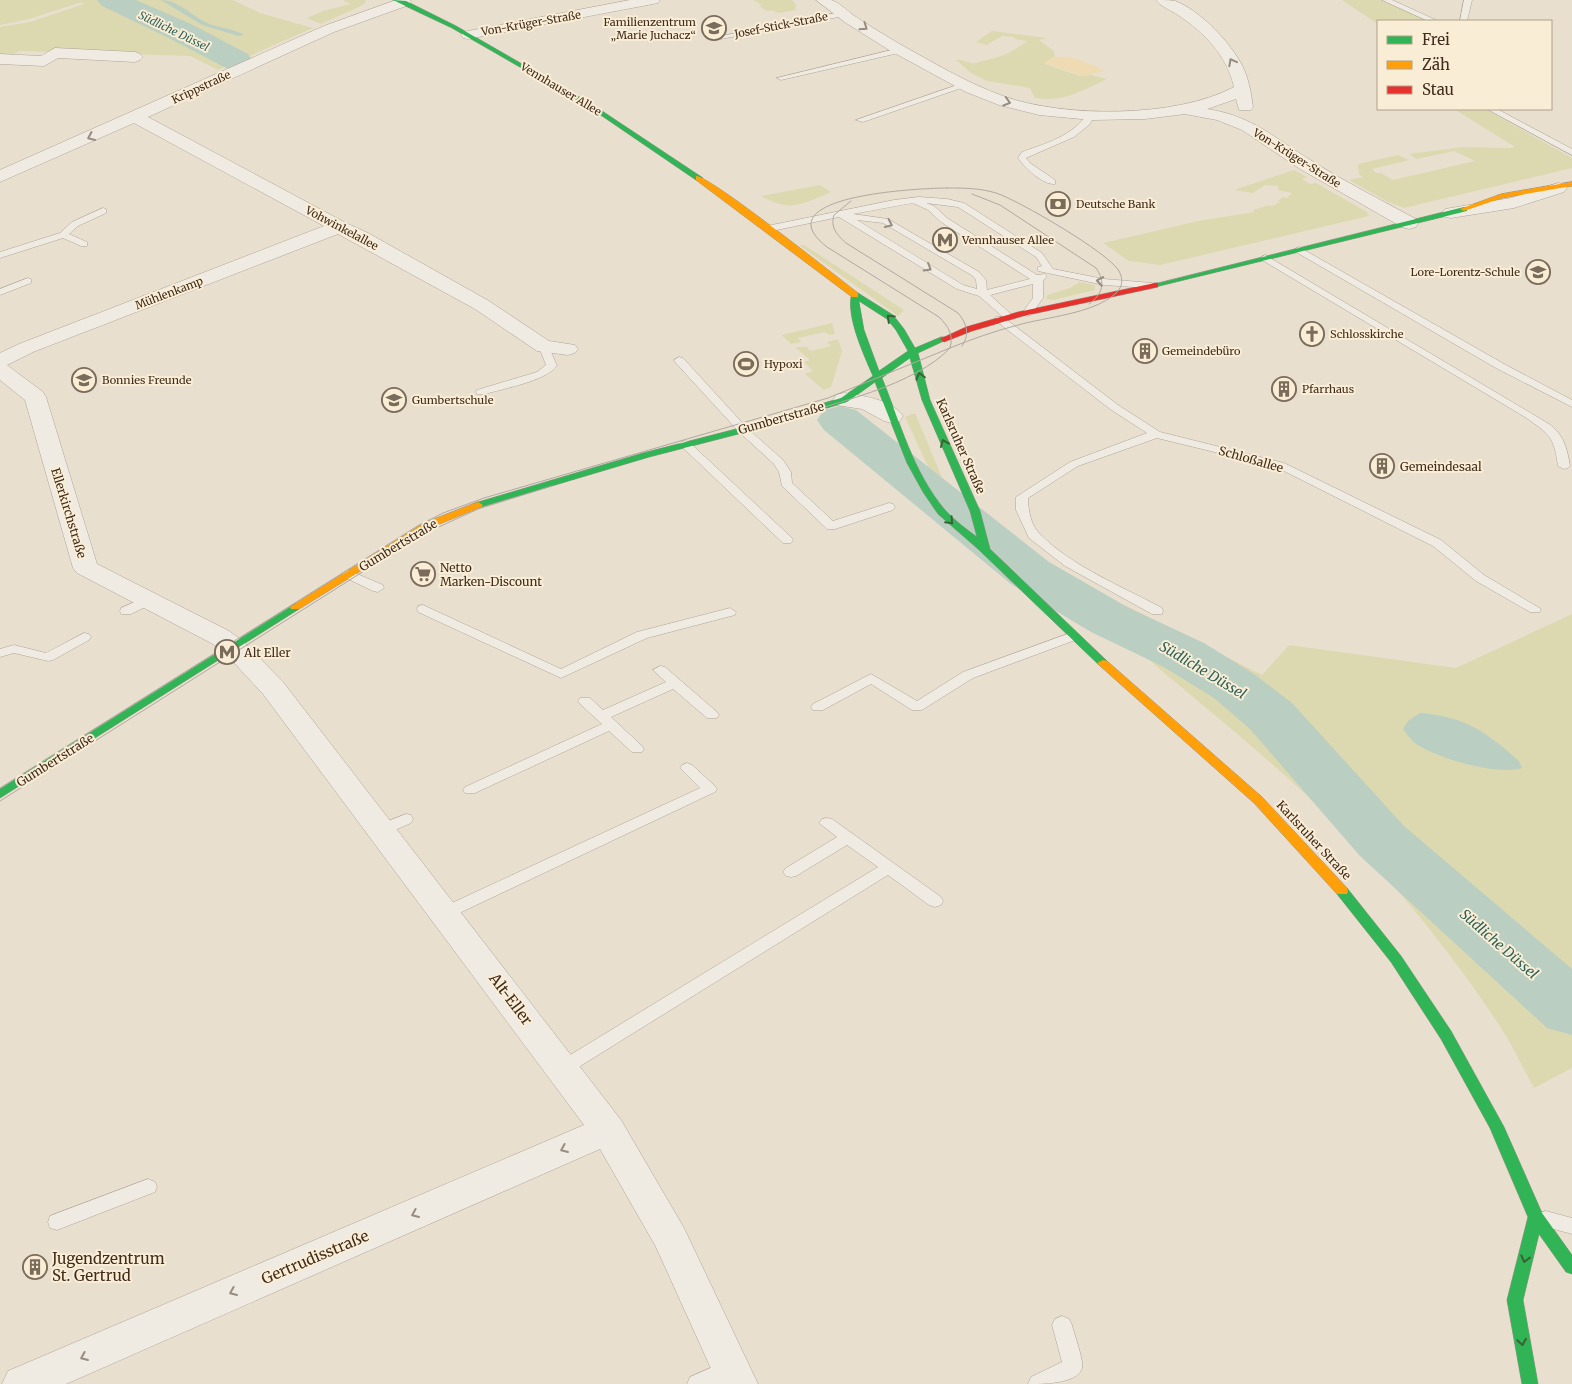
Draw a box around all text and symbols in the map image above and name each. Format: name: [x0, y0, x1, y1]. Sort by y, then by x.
street label: Von-Krüger-Straße: [479, 7, 582, 39]
water label: Südliche Düssel: [136, 8, 212, 54]
street label: Josef-Stick-Straße: [732, 9, 829, 41]
place label: Familienzentrum „Marie Juchacz“: [604, 15, 696, 42]
school or university icon: Familienzentrum „Marie Juchacz“: [701, 15, 727, 41]
legend: [1377, 20, 1552, 110]
one-way arrow: [858, 21, 868, 30]
text: Frei: [1422, 30, 1450, 49]
text: Zäh: [1422, 55, 1450, 74]
street label: Vennhauser Allee: [517, 59, 604, 119]
one-way arrow: [1228, 59, 1238, 68]
street label: Krippstraße: [169, 67, 233, 107]
text: Stau: [1422, 80, 1454, 99]
one-way arrow: [1003, 96, 1011, 106]
street label: Von-Krüger-Straße: [1250, 125, 1344, 191]
one-way arrow: [87, 130, 96, 141]
bank icon: Deutsche Bank: [1045, 191, 1071, 217]
place label: Deutsche Bank: [1076, 197, 1156, 211]
street label: Vohwinkelallee: [302, 202, 381, 253]
one-way arrow: [884, 218, 893, 228]
metro station icon: Vennhauser Allee: [932, 227, 958, 253]
place label: Vennhauser Allee: [961, 233, 1054, 247]
school or university icon: Lore-Lorentz-Schule: [1525, 259, 1551, 285]
one-way arrow: [923, 261, 932, 271]
place label: Lore-Lorentz-Schule: [1411, 265, 1520, 279]
street label: Mühlenkamp: [133, 274, 205, 312]
one-way arrow: [1096, 276, 1105, 286]
one-way arrow: [886, 315, 895, 324]
church icon: Schlosskirche: [1299, 321, 1325, 347]
place label: Schlosskirche: [1330, 327, 1404, 341]
building icon: Gemeindebüro: [1132, 338, 1158, 364]
place label: Gemeindebüro: [1162, 344, 1241, 358]
sports icon: Hypoxi: [733, 351, 759, 377]
place label: Hypoxi: [764, 357, 803, 371]
school or university icon: Bonnies Freunde: [71, 367, 97, 393]
place label: Bonnies Freunde: [102, 373, 192, 387]
one-way arrow: [915, 373, 925, 381]
building icon: Pfarrhaus: [1271, 376, 1297, 402]
place label: Pfarrhaus: [1302, 382, 1354, 396]
school or university icon: Gumbertschule: [381, 387, 407, 413]
place label: Gumbertschule: [412, 393, 494, 407]
street label: Karlsruher Straße: [933, 396, 989, 496]
street label: Gumbertstraße: [736, 399, 826, 437]
one-way arrow: [940, 439, 951, 448]
street label: Schloßallee: [1217, 443, 1285, 475]
building icon: Gemeindesaal: [1369, 453, 1395, 479]
place label: Gemeindesaal: [1400, 459, 1482, 474]
street label: Ellerkirchstraße: [48, 466, 90, 560]
one-way arrow: [944, 515, 953, 524]
street label: Gumbertstraße: [356, 516, 440, 574]
place label: Netto Marken-Discount: [440, 560, 542, 589]
supermarket icon: Netto Marken-Discount: [410, 561, 436, 587]
water label: Südliche Düssel: [1157, 637, 1249, 703]
metro station icon: Alt Eller: [214, 639, 240, 665]
place label: Alt Eller: [243, 645, 291, 660]
street label: Gumbertstraße: [14, 730, 96, 790]
street label: Karlsruher Straße: [1274, 797, 1354, 883]
water label: Südliche Düssel: [1456, 905, 1542, 983]
street label: Alt-Eller: [485, 969, 537, 1029]
one-way arrow: [560, 1143, 569, 1154]
one-way arrow: [411, 1207, 420, 1218]
street label: Gertrudisstraße: [258, 1226, 372, 1288]
place label: Jugendzentrum St. Gertrud: [51, 1249, 165, 1285]
building icon: Jugendzentrum St. Gertrud: [22, 1254, 48, 1280]
one-way arrow: [1521, 1254, 1531, 1262]
one-way arrow: [229, 1286, 238, 1297]
one-way arrow: [1517, 1338, 1527, 1346]
one-way arrow: [80, 1350, 89, 1361]

